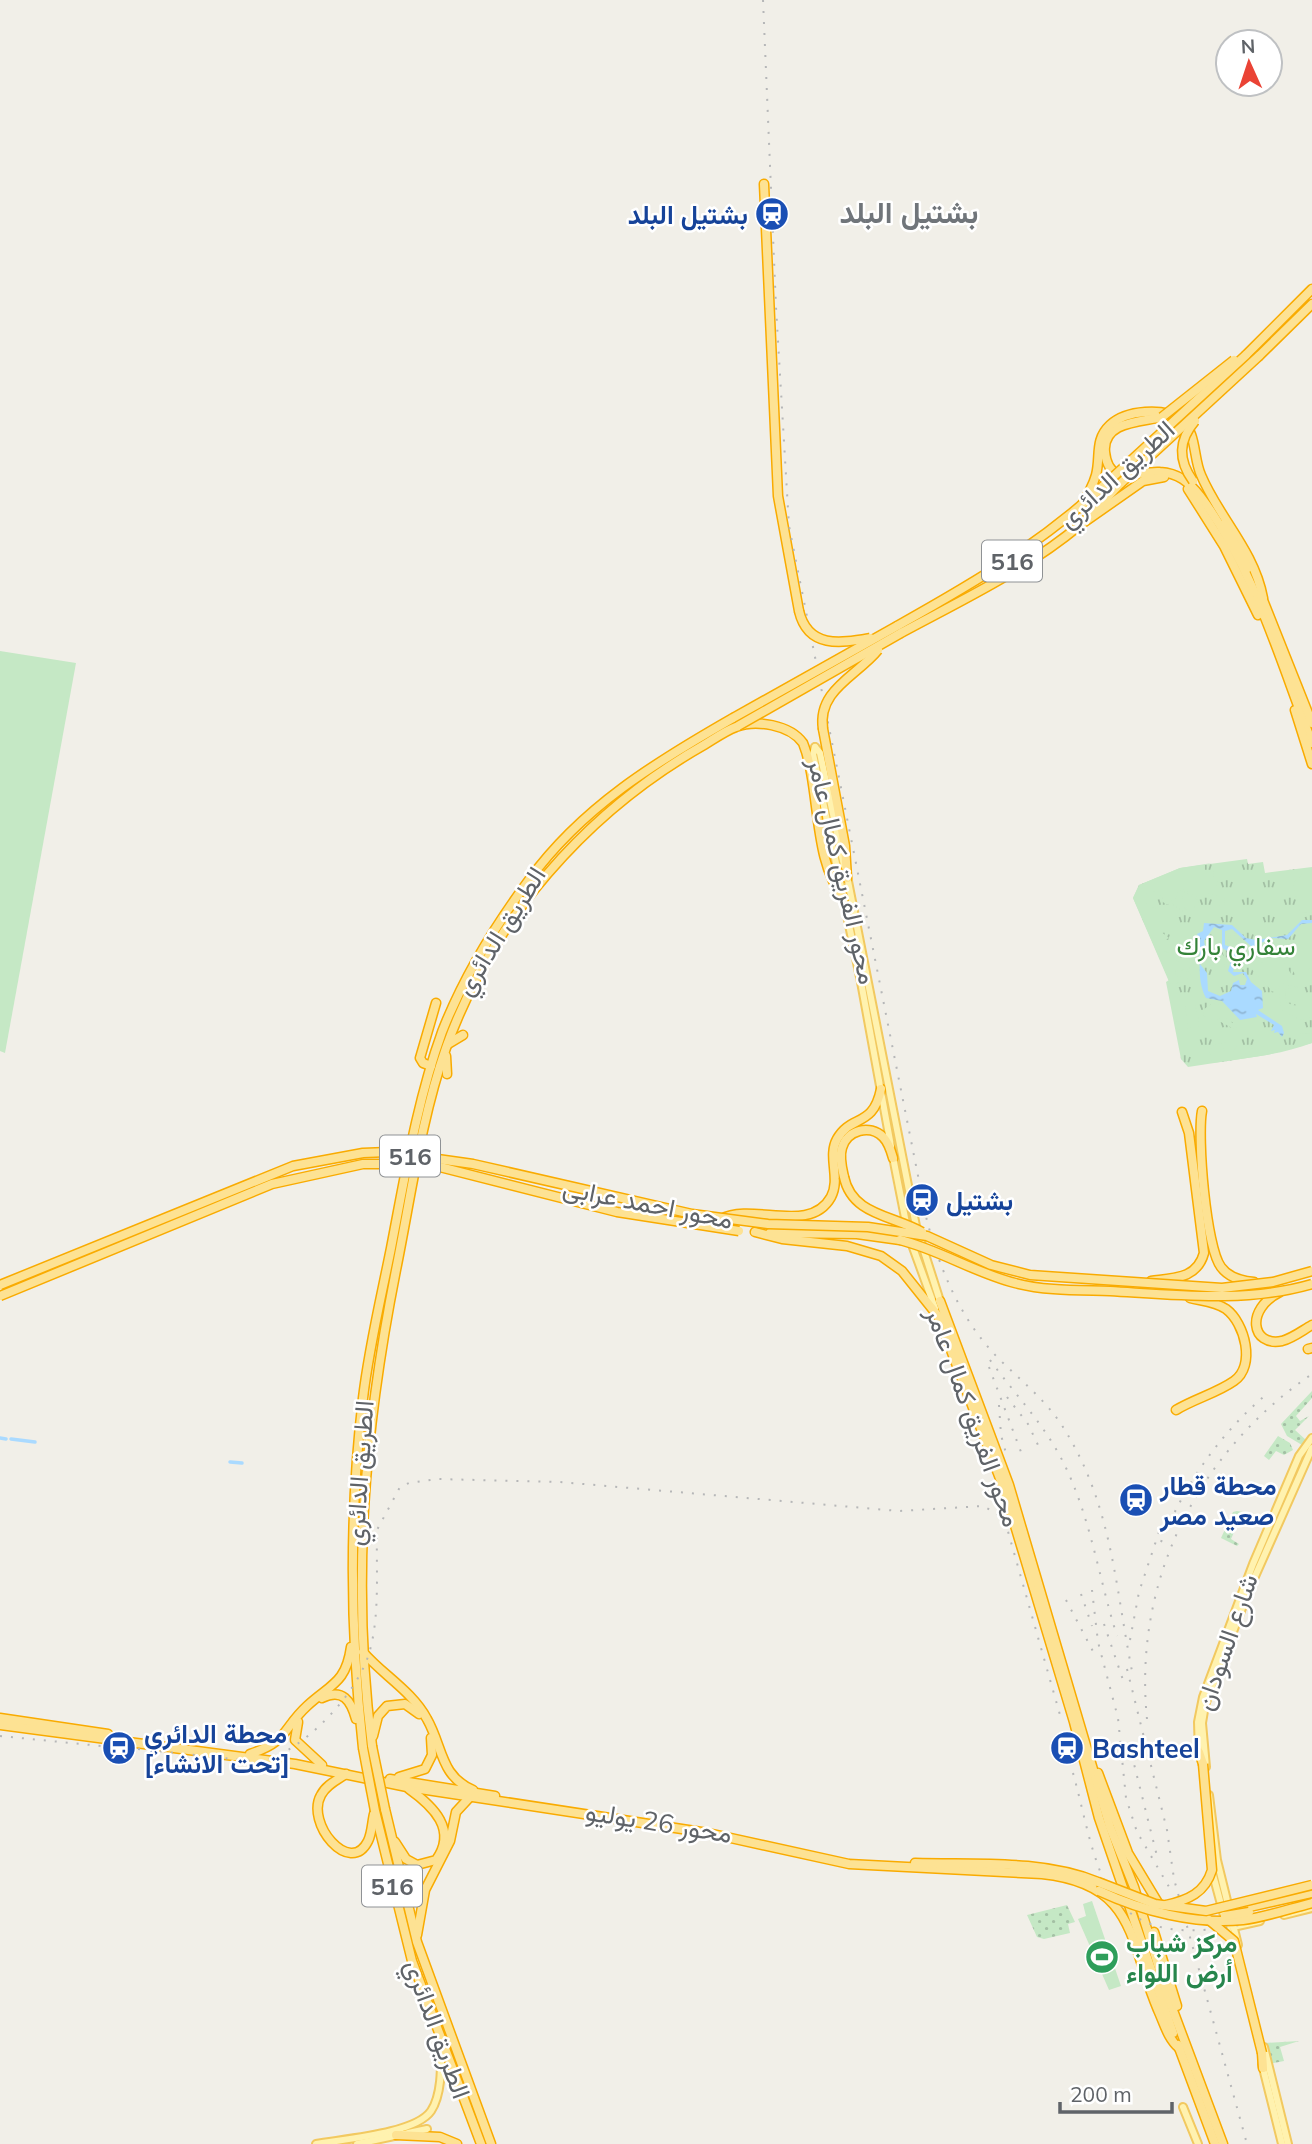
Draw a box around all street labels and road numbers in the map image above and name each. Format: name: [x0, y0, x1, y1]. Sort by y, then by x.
street label: الطريق الدائري: [1051, 413, 1185, 539]
road number: 516: [982, 540, 1042, 582]
street label: محور الفريق كمال عامر: [801, 754, 885, 987]
street label: الطريق الدائري: [447, 860, 557, 1004]
road number: 516: [380, 1136, 440, 1176]
street label: محور احمد عرابى: [560, 1170, 736, 1236]
street label: محور الفريق كمال عامر: [919, 1302, 1029, 1531]
street label: الطريق الدائري: [337, 1399, 386, 1547]
street label: شارع السودان: [1187, 1569, 1267, 1715]
street label: محور 26 يوليو: [583, 1794, 735, 1850]
road number: 516: [362, 1866, 422, 1907]
street label: الطريق الدائري: [393, 1955, 478, 2105]

